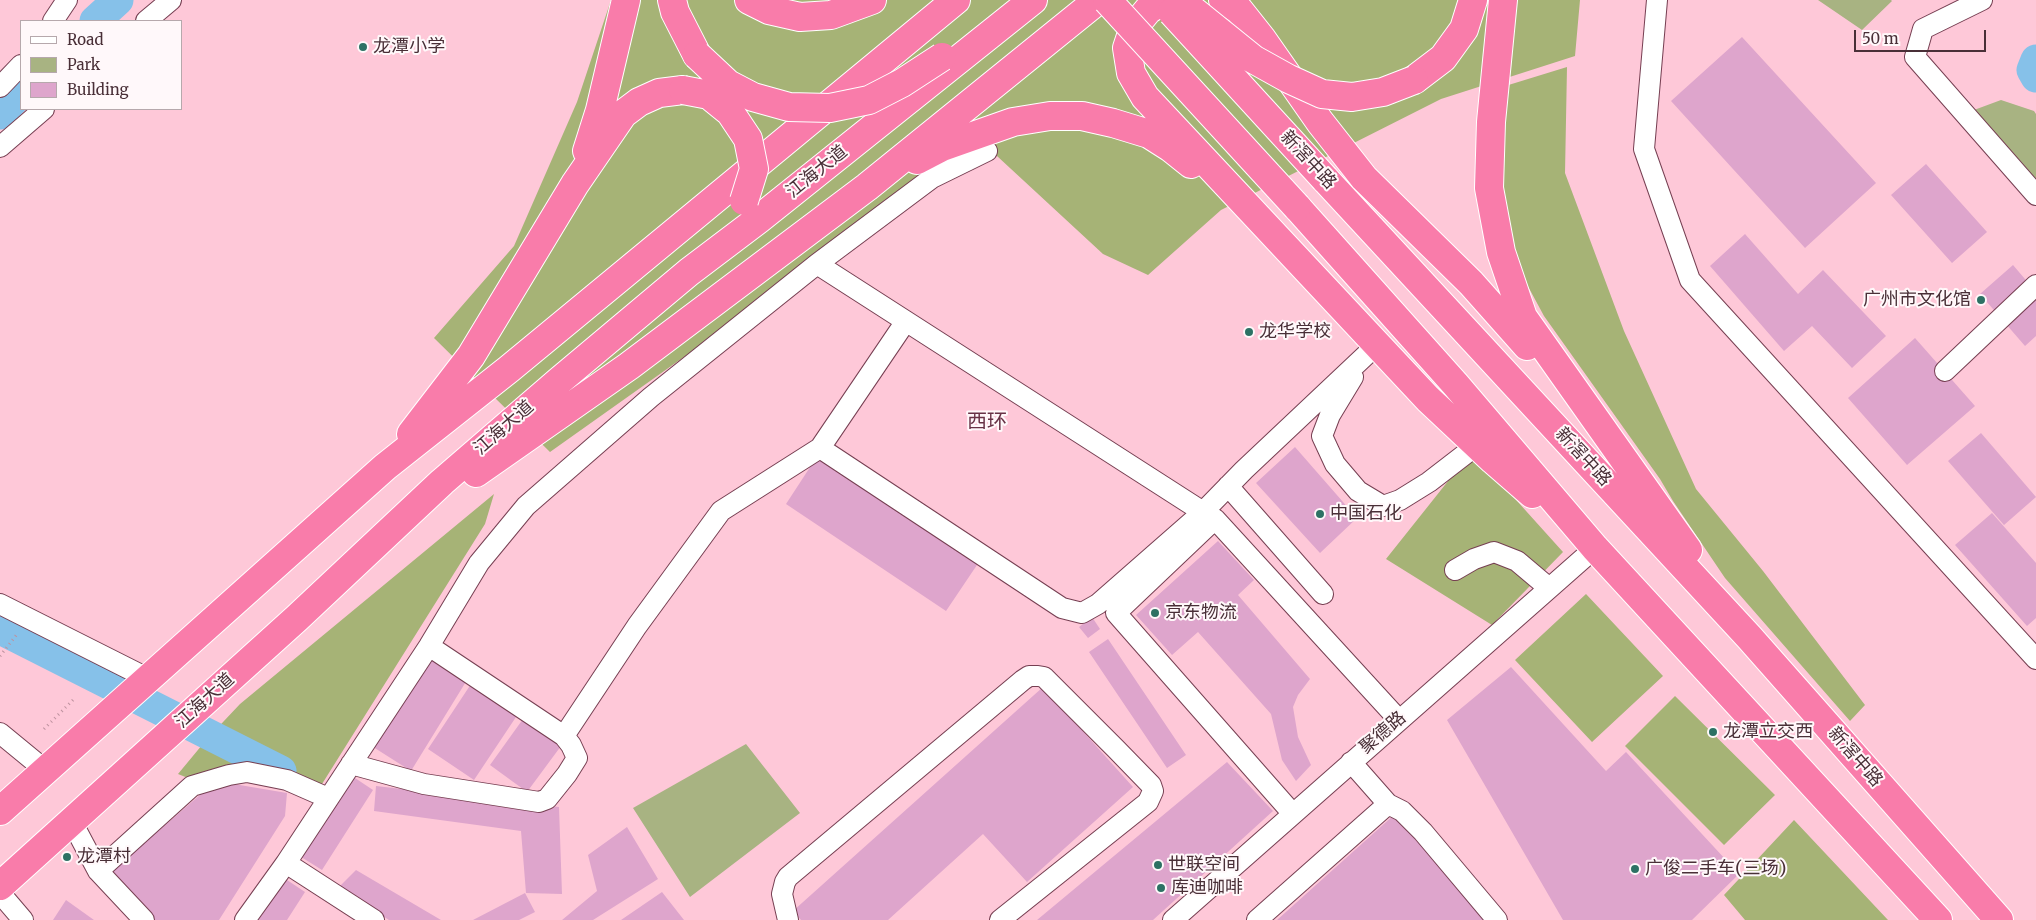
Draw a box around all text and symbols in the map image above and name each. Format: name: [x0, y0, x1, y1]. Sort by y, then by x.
legend: [20, 20, 182, 110]
scale bar: [1856, 20, 1988, 52]
text: 50 m: [1862, 29, 1899, 48]
text: Road: [67, 30, 103, 49]
place label: 龙潭小学: [373, 36, 445, 58]
marker: 龙潭小学: [357, 41, 369, 53]
text: Park: [67, 55, 100, 74]
text: Building: [67, 80, 129, 99]
street label: 新滘中路: [1276, 126, 1340, 194]
street label: 江海大道: [782, 141, 852, 203]
place label: 广州市文化馆: [1863, 289, 1971, 311]
marker: 广州市文化馆: [1975, 294, 1987, 306]
place label: 龙华学校: [1259, 321, 1331, 343]
marker: 龙华学校: [1243, 326, 1255, 338]
street label: 江海大道: [470, 396, 538, 460]
district label: 西环: [967, 410, 1007, 434]
street label: 新滘中路: [1551, 423, 1615, 491]
place label: 中国石化: [1330, 503, 1402, 525]
marker: 中国石化: [1314, 508, 1326, 520]
place label: 京东物流: [1165, 602, 1237, 624]
marker: 京东物流: [1149, 607, 1161, 619]
street label: 江海大道: [171, 669, 239, 733]
street label: 聚德路: [1356, 707, 1410, 759]
place label: 龙潭立交西: [1723, 721, 1813, 743]
street label: 新滘中路: [1823, 723, 1887, 791]
marker: 龙潭立交西: [1707, 726, 1719, 738]
place label: 龙潭村: [77, 846, 131, 868]
marker: 龙潭村: [61, 851, 73, 863]
place label: 世联空间: [1168, 854, 1240, 876]
place label: 广俊二手车(三场): [1645, 858, 1786, 880]
marker: 世联空间: [1152, 859, 1164, 871]
marker: 广俊二手车(三场): [1629, 863, 1641, 875]
place label: 库迪咖啡: [1171, 877, 1243, 899]
marker: 库迪咖啡: [1155, 882, 1167, 894]

